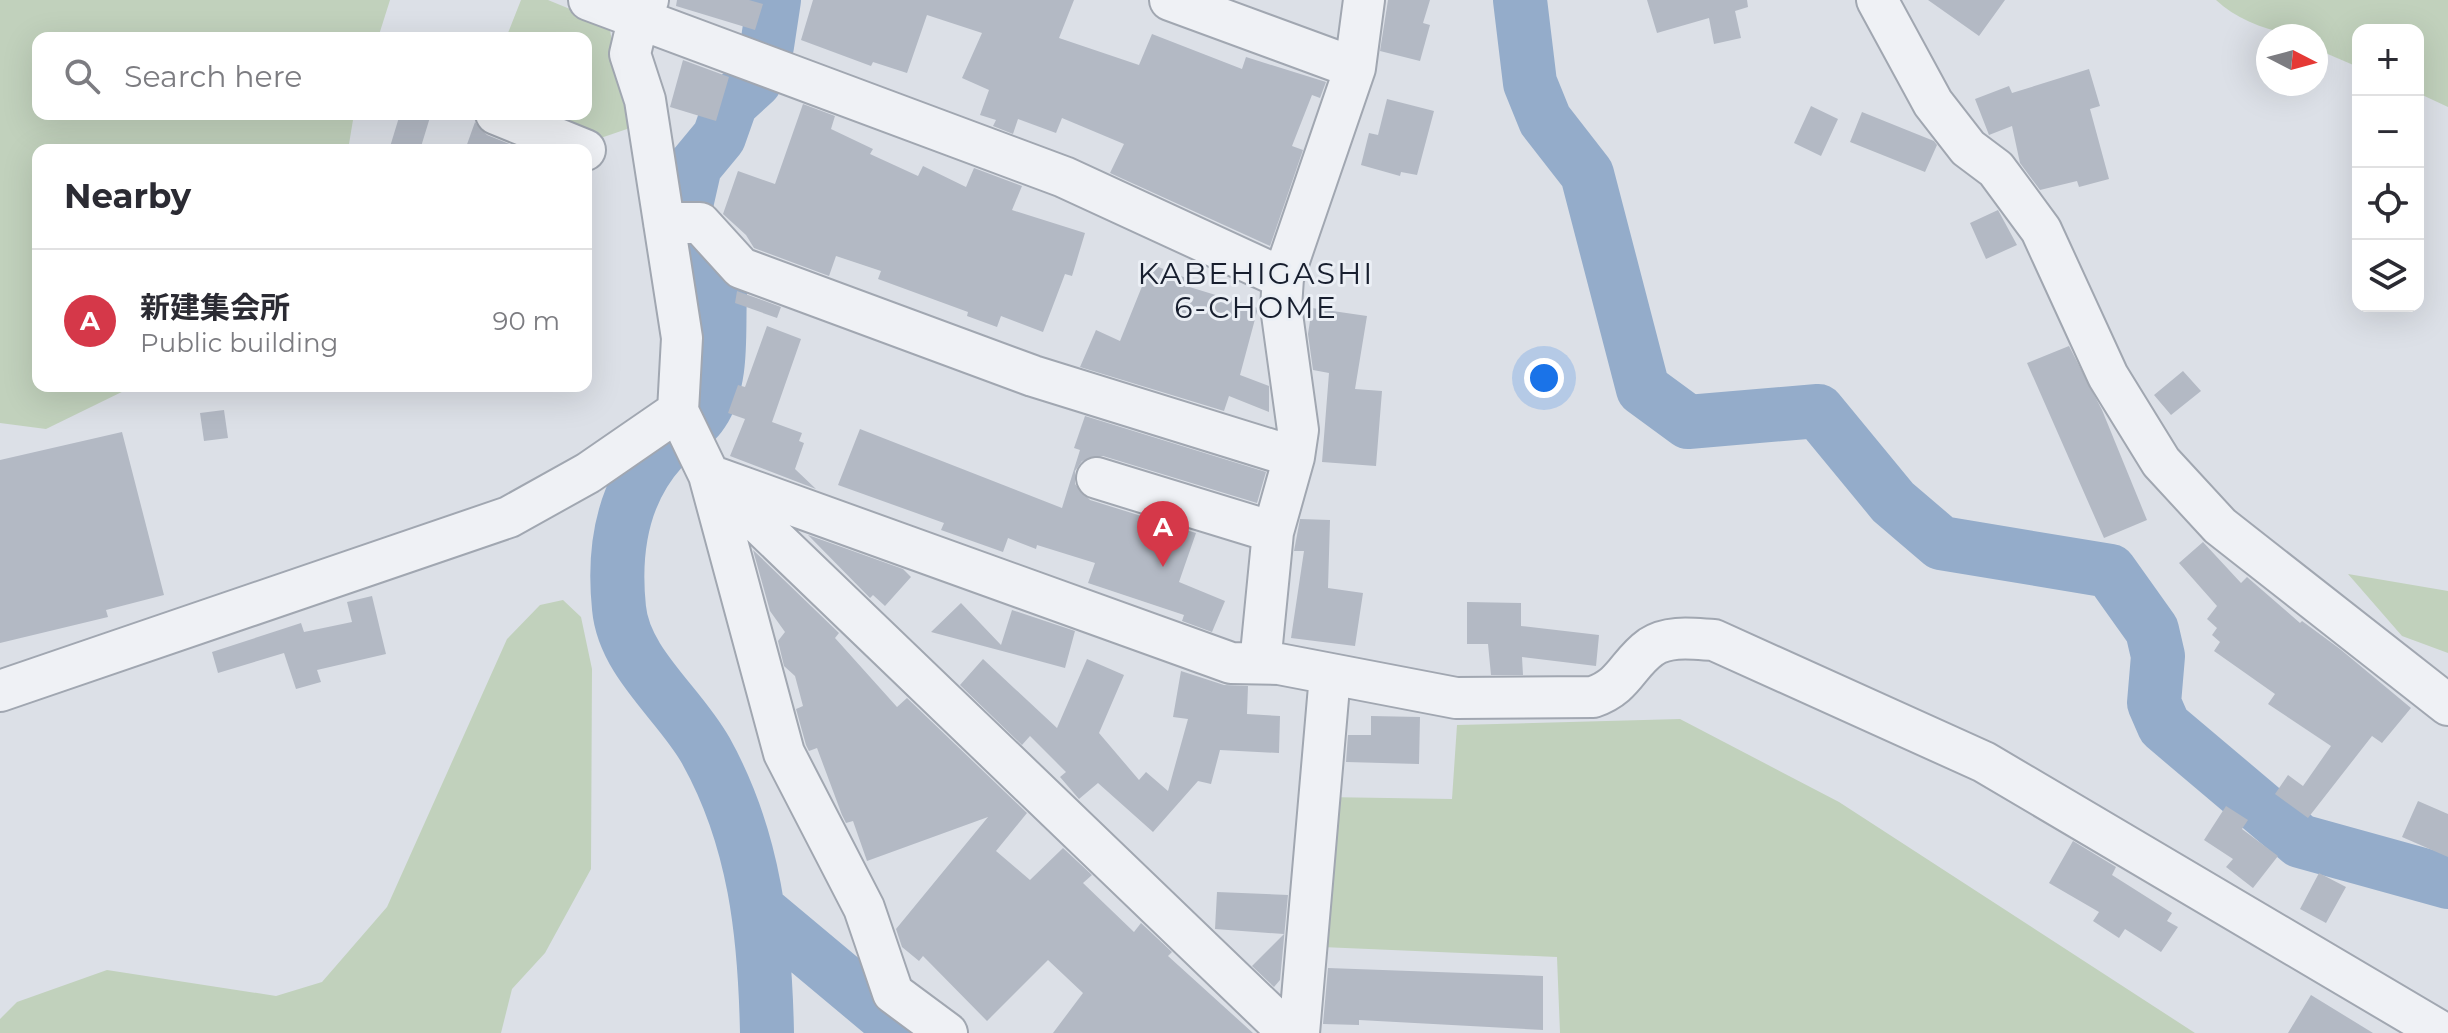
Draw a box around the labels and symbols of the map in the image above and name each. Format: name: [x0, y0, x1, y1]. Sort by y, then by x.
north arrow: [2256, 24, 2328, 96]
district label: KABEHIGASHI 6-CHOME: [1138, 255, 1374, 326]
your location: [1524, 358, 1564, 398]
pin: A: [1137, 501, 1189, 567]

